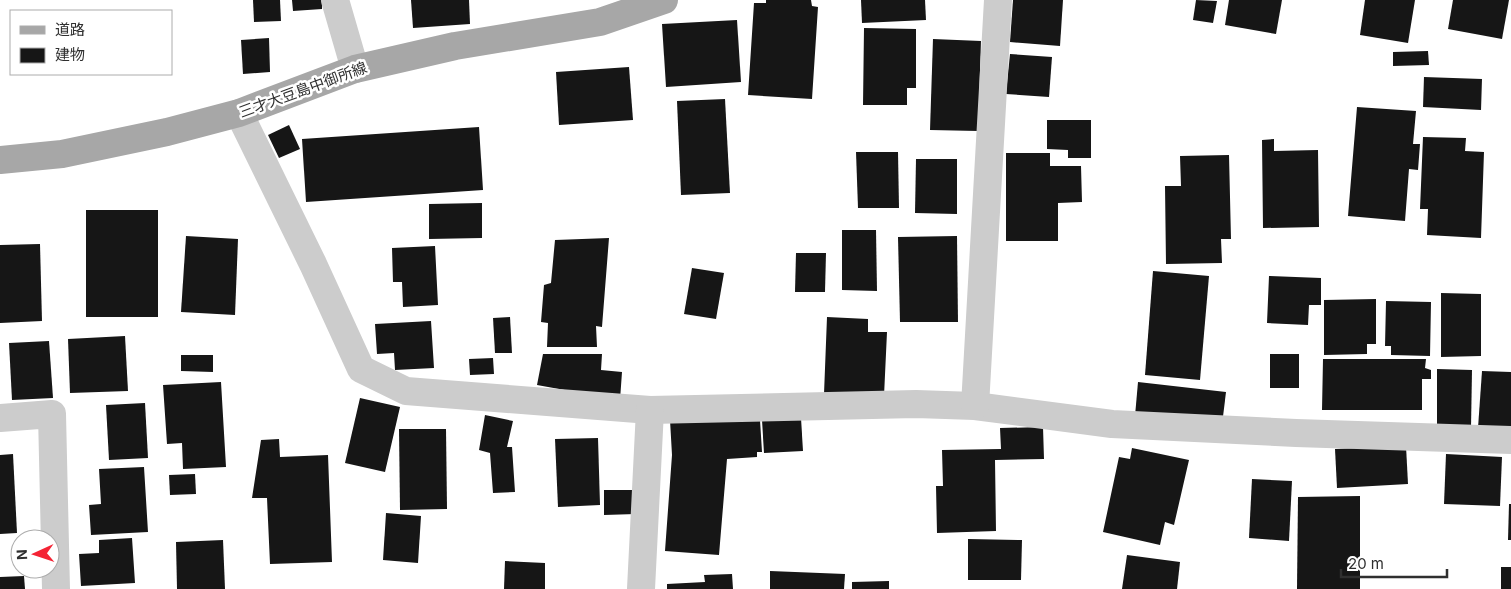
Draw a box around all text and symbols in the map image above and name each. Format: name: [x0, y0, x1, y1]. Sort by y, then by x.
legend: [10, 10, 172, 75]
text: 道路: [55, 20, 85, 39]
text: 建物: [55, 45, 85, 64]
street label: 三才大豆島中御所線: [236, 58, 370, 122]
north arrow: [10, 529, 60, 579]
scale bar: [1341, 546, 1447, 578]
text: N: [13, 549, 30, 560]
text: 20 m: [1348, 554, 1384, 573]

